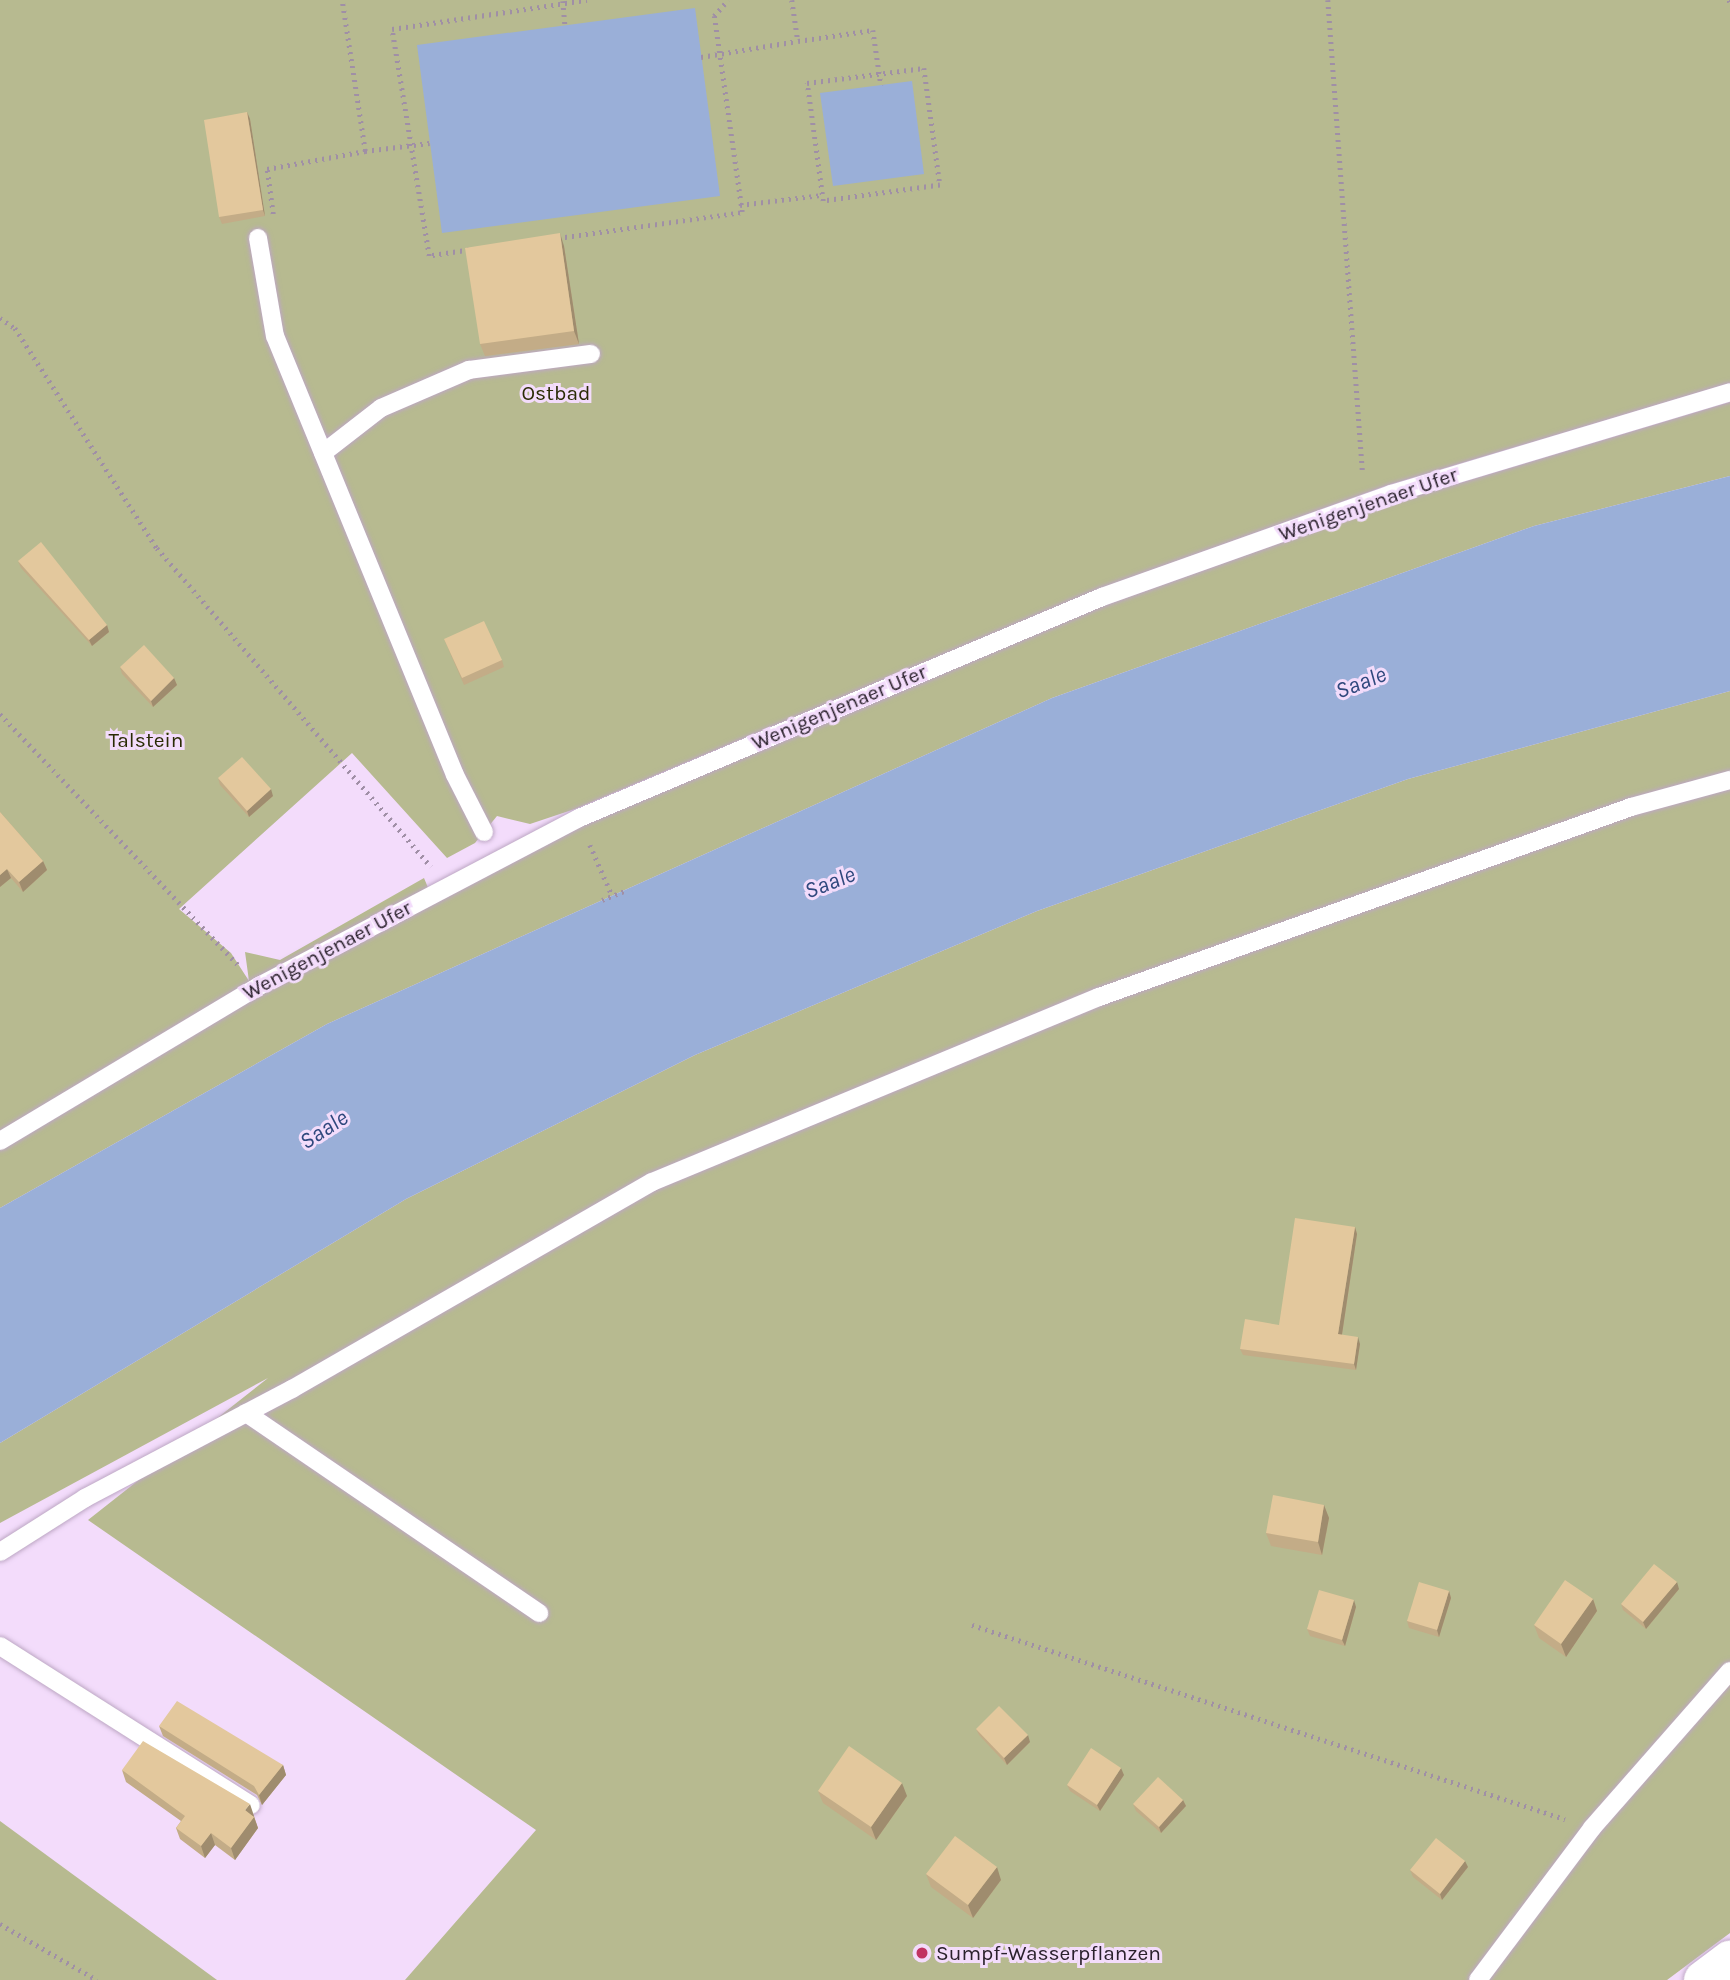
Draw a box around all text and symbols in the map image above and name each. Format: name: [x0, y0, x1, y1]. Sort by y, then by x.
park label: Ostbad: [522, 380, 590, 406]
street label: Wenigenjenaer Ufer: [1275, 462, 1461, 546]
street label: Wenigenjenaer Ufer: [748, 659, 930, 755]
water label: Saale: [1332, 661, 1390, 705]
park label: Talstein: [109, 727, 183, 753]
water label: Saale: [801, 861, 859, 905]
street label: Wenigenjenaer Ufer: [238, 895, 416, 1005]
water label: Saale: [295, 1104, 353, 1156]
place label: Sumpf-Wasserpflanzen: [936, 1940, 1161, 1966]
marker: Sumpf-Wasserpflanzen: [914, 1945, 930, 1961]

